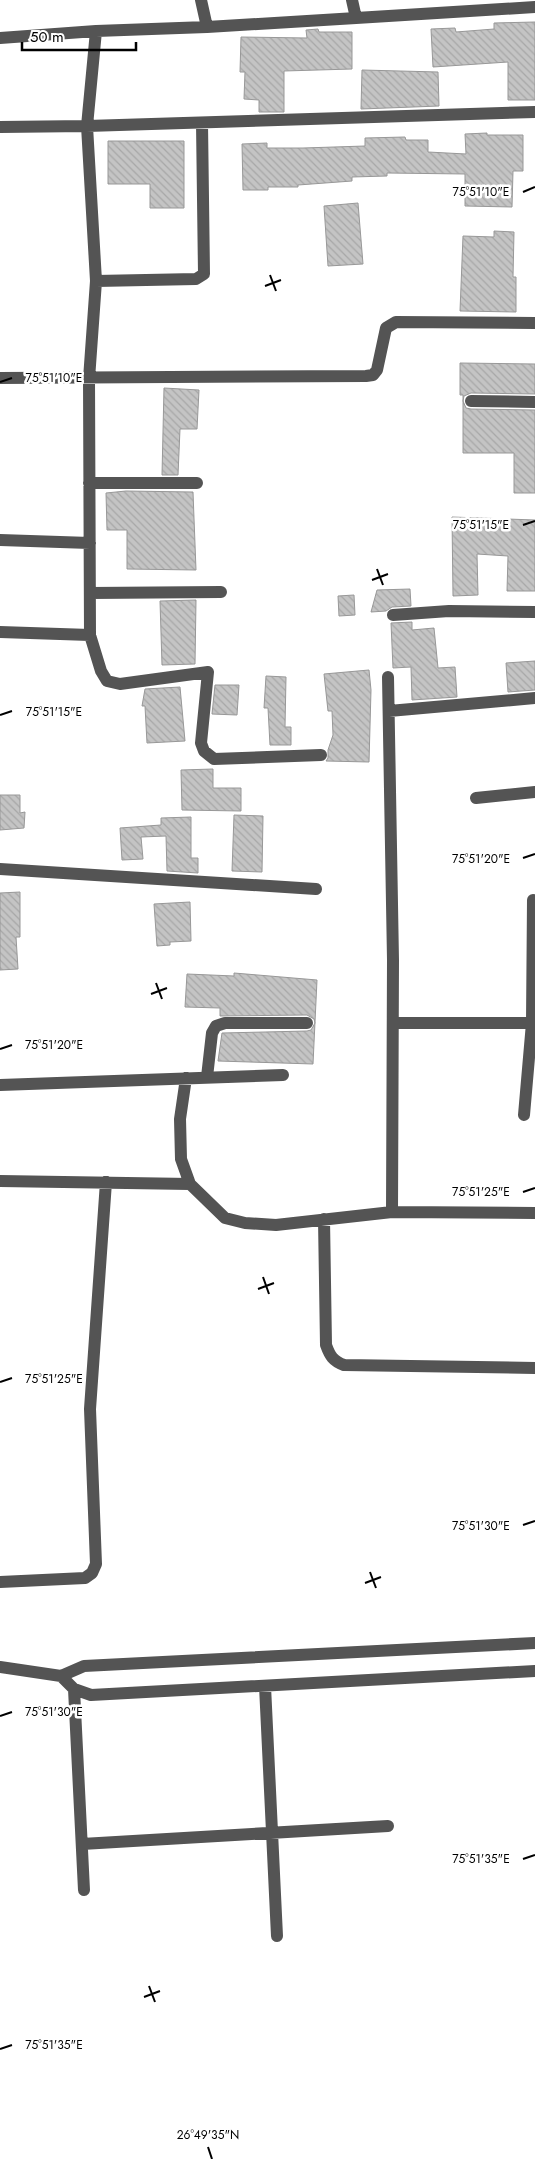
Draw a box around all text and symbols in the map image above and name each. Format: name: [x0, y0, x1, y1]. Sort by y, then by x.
scale bar: [22, 20, 136, 52]
text: 50 m: [30, 26, 64, 48]
text: 75°51'10"E: [453, 183, 509, 201]
text: 75°51'10"E: [26, 369, 82, 387]
text: 75°51'15"E: [453, 516, 509, 534]
text: 75°51'15"E: [26, 703, 82, 721]
text: 75°51'20"E: [452, 850, 510, 868]
text: 75°51'20"E: [25, 1036, 83, 1054]
text: 75°51'25"E: [452, 1183, 510, 1201]
text: 75°51'25"E: [25, 1370, 83, 1388]
text: 75°51'30"E: [452, 1517, 510, 1535]
text: 75°51'30"E: [25, 1703, 83, 1721]
text: 75°51'35"E: [452, 1850, 510, 1868]
text: 75°51'35"E: [25, 2036, 83, 2054]
text: 26°49'35"N: [177, 2126, 239, 2144]

